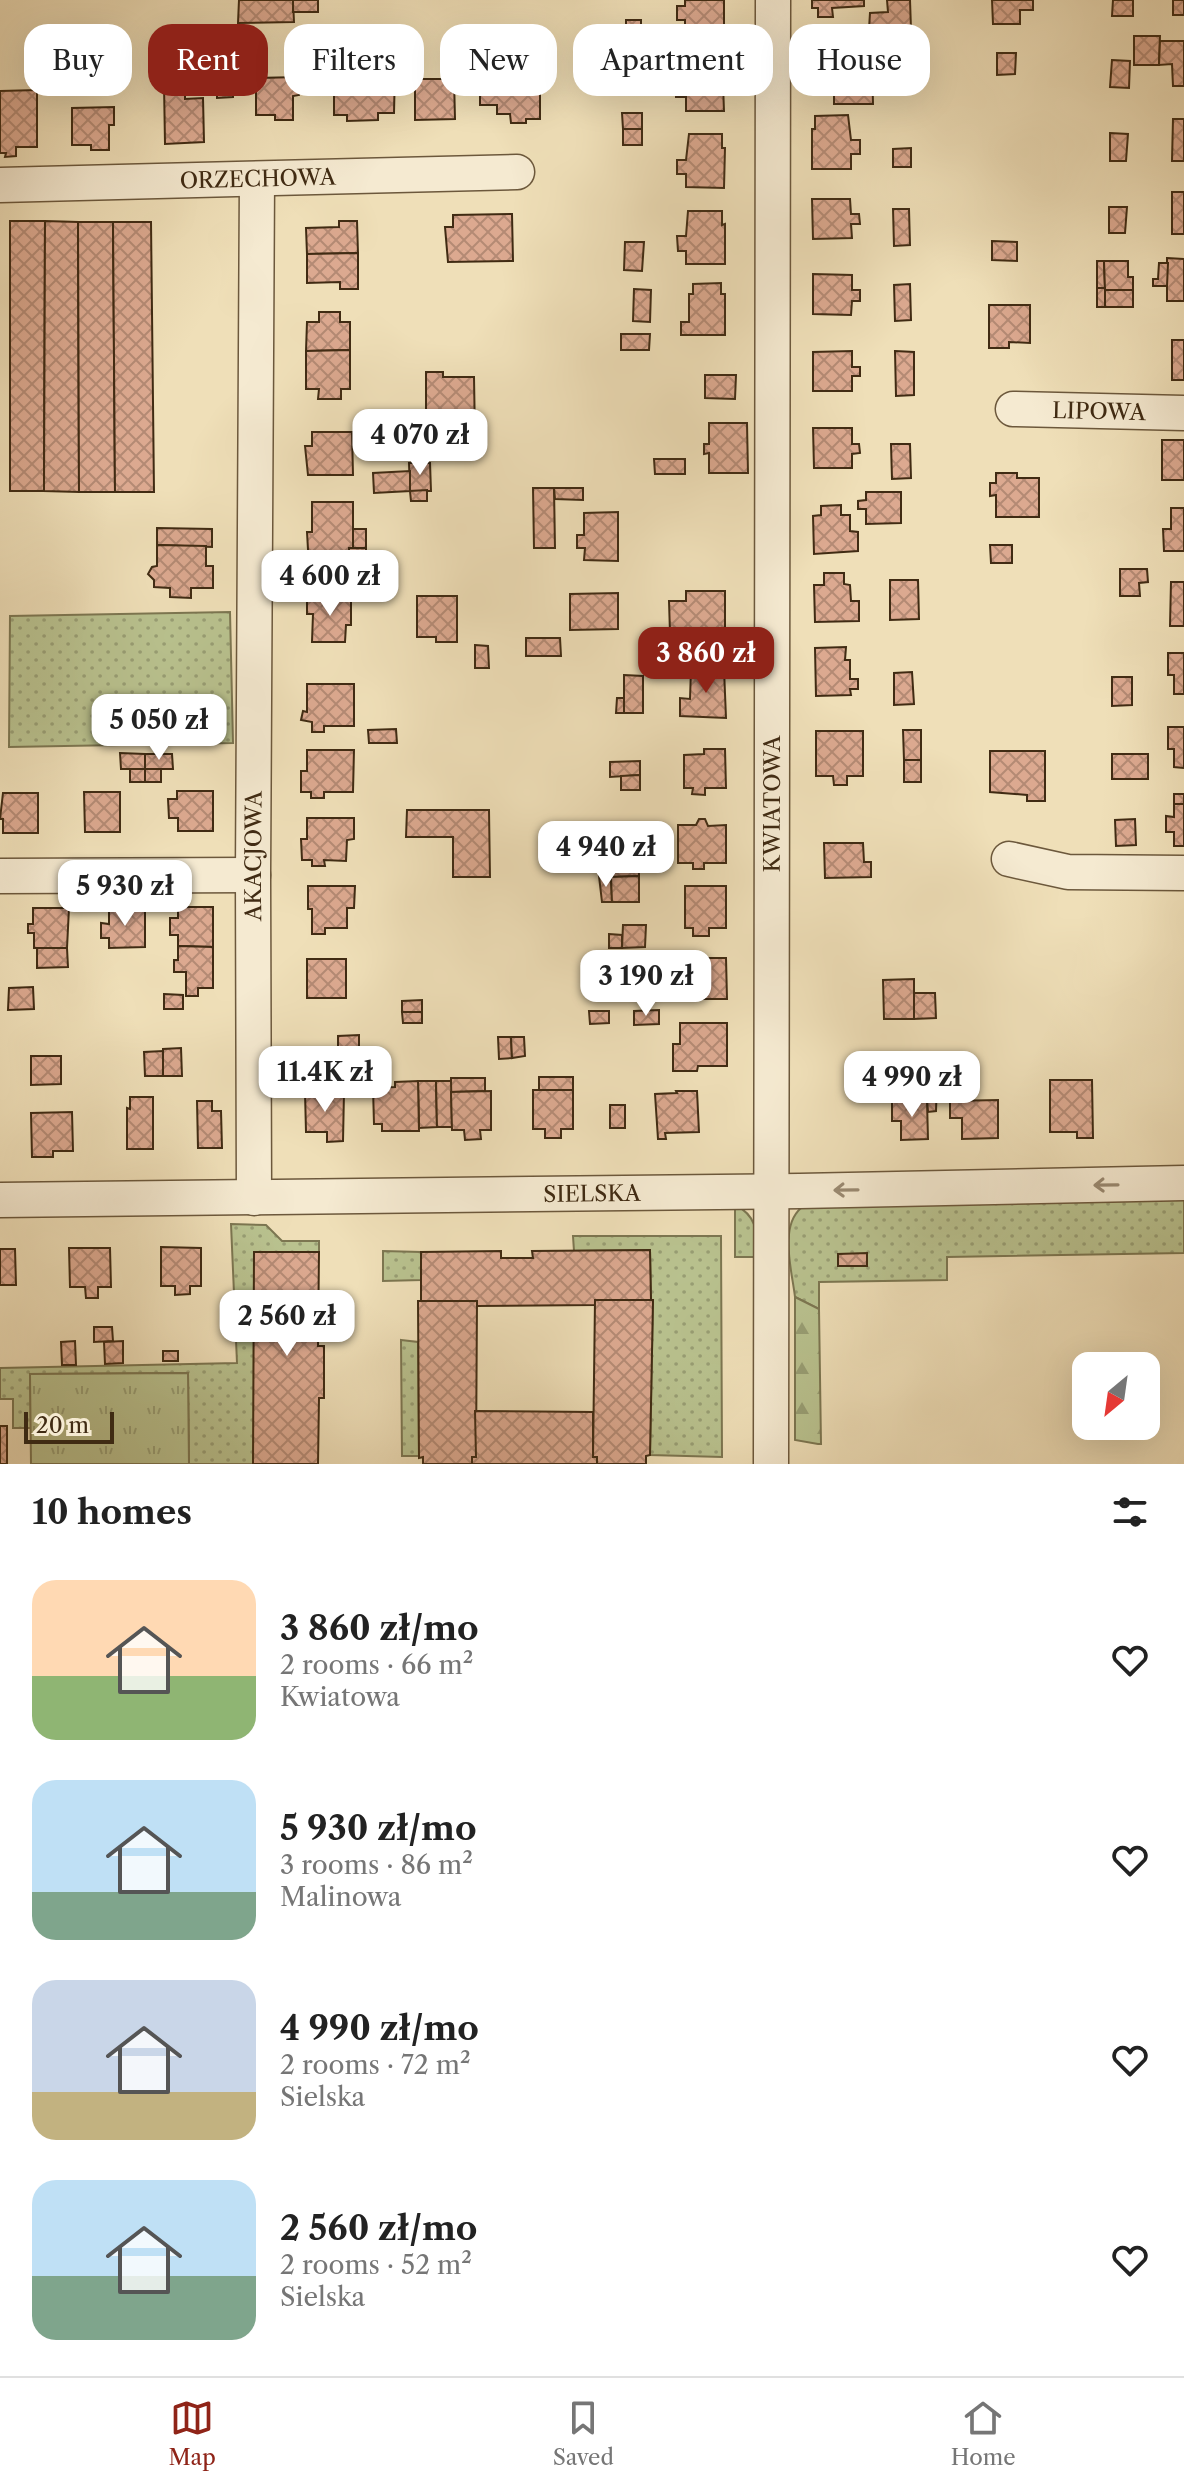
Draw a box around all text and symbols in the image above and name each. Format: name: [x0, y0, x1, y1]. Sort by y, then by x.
chip: Buy: [24, 24, 132, 96]
chip: Rent: [148, 24, 268, 96]
chip: Filters: [284, 24, 424, 96]
chip: New: [440, 24, 557, 96]
chip: Apartment: [573, 24, 773, 96]
chip: House: [789, 24, 930, 96]
street label: ORZECHOWA: [180, 163, 337, 194]
street label: LIPOWA: [1052, 396, 1147, 426]
pin: 4 070 zł: [337, 409, 503, 477]
text: 4 070 zł: [370, 419, 470, 451]
pin: 4 600 zł: [247, 550, 413, 618]
text: 4 600 zł: [279, 560, 381, 592]
pin: 3 860 zł: [623, 627, 789, 695]
text: 3 860 zł: [656, 637, 756, 669]
pin: 5 050 zł: [76, 694, 242, 762]
text: 5 050 zł: [110, 704, 208, 736]
street label: KWIATOWA: [758, 735, 785, 873]
street label: AKACJOWA: [239, 790, 267, 922]
pin: 4 940 zł: [523, 821, 689, 889]
text: 4 940 zł: [556, 831, 656, 863]
pin: 5 930 zł: [42, 860, 208, 928]
text: 5 930 zł: [76, 870, 174, 902]
pin: 3 190 zł: [563, 950, 729, 1018]
text: 3 190 zł: [598, 960, 694, 992]
pin: 11.4K zł: [242, 1046, 408, 1114]
pin: 4 990 zł: [829, 1051, 995, 1119]
text: 11.4K zł: [277, 1056, 373, 1088]
text: 4 990 zł: [862, 1061, 962, 1093]
one-way arrow: [1093, 1177, 1120, 1192]
street label: SIELSKA: [543, 1179, 642, 1207]
one-way arrow: [833, 1182, 860, 1197]
pin: 2 560 zł: [204, 1290, 370, 1358]
text: 2 560 zł: [238, 1300, 336, 1332]
north arrow: [1072, 1352, 1160, 1440]
map controls: [1072, 1352, 1160, 1440]
scale bar: [24, 1408, 114, 1444]
text: 20 m: [36, 1412, 89, 1439]
icon: filters: [1108, 1490, 1152, 1534]
text: 10 homes: [32, 1491, 192, 1533]
text: 3 860 zł/mo: [280, 1607, 479, 1649]
icon: home: [96, 1612, 192, 1708]
icon: heart: [1108, 1638, 1152, 1682]
text: 2 rooms · 66 m²: [280, 1649, 473, 1681]
text: Kwiatowa: [280, 1681, 400, 1713]
text: 5 930 zł/mo: [280, 1807, 477, 1849]
icon: home: [96, 1812, 192, 1908]
icon: heart: [1108, 1838, 1152, 1882]
text: 3 rooms · 86 m²: [280, 1849, 473, 1881]
text: Malinowa: [280, 1881, 401, 1913]
text: 4 990 zł/mo: [280, 2007, 479, 2049]
icon: home: [96, 2012, 192, 2108]
icon: heart: [1108, 2038, 1152, 2082]
text: 2 rooms · 72 m²: [280, 2049, 471, 2081]
text: Sielska: [280, 2081, 365, 2113]
text: 2 560 zł/mo: [280, 2207, 477, 2249]
icon: home: [96, 2212, 192, 2308]
icon: heart: [1108, 2238, 1152, 2282]
text: 2 rooms · 52 m²: [280, 2249, 472, 2281]
text: Sielska: [280, 2281, 365, 2313]
tab: Map: [169, 2396, 216, 2471]
tab: Saved: [553, 2396, 614, 2471]
tab: Home: [951, 2396, 1015, 2471]

